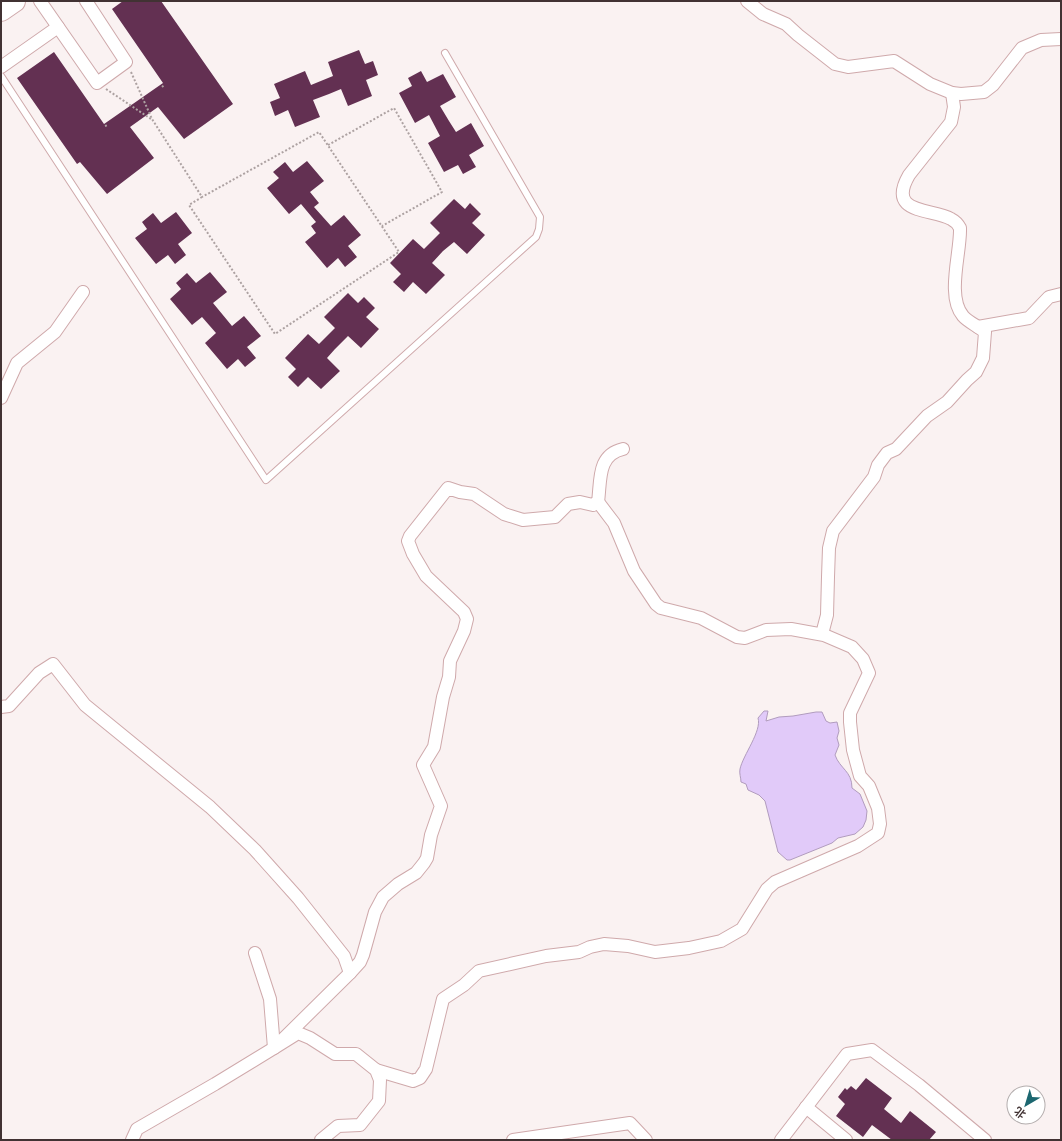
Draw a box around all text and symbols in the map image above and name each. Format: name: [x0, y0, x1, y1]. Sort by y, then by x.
north arrow: [1006, 1085, 1046, 1125]
text: 北: [1011, 1104, 1028, 1122]

